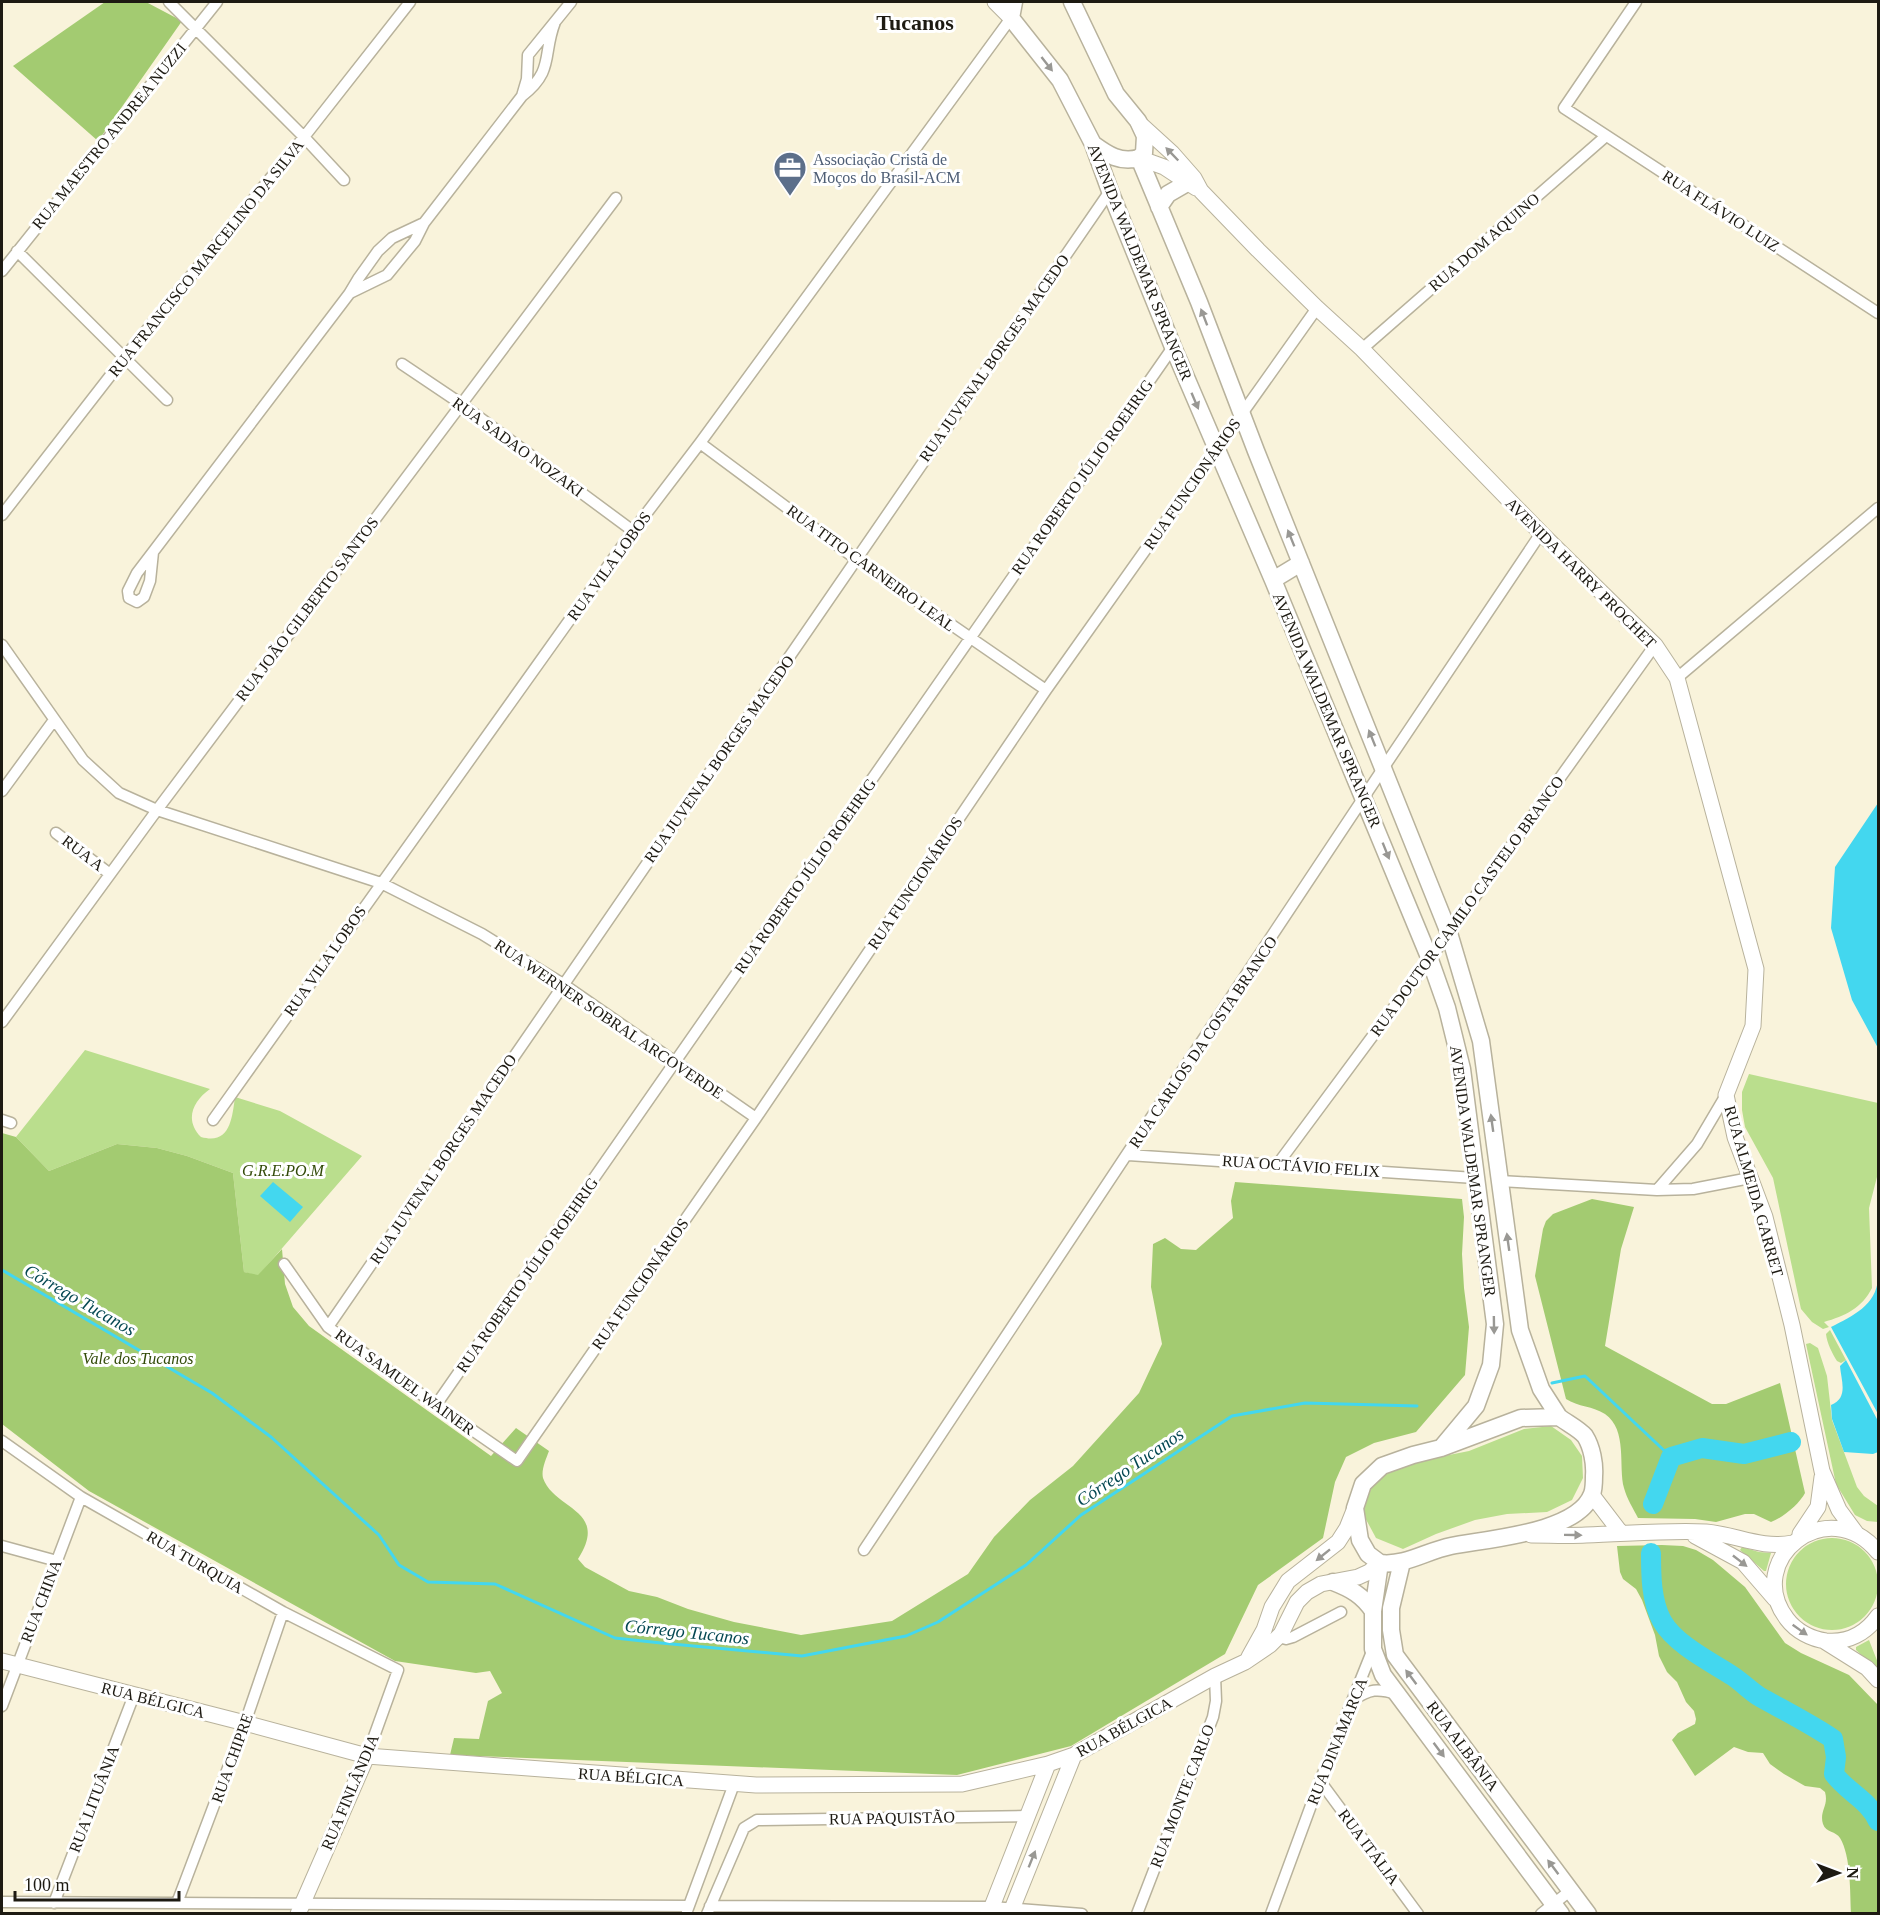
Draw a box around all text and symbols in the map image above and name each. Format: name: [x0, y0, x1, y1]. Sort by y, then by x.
district label: Tucanos: [876, 10, 954, 35]
street label: RUA MAESTRO ANDREA NUZZI: [29, 40, 189, 232]
one-way arrow: [1041, 56, 1053, 71]
street label: RUA FRANCISCO MARCELINO DA SILVA: [105, 136, 307, 380]
street label: AVENIDA WALDEMAR SPRANGER: [1085, 141, 1196, 383]
one-way arrow: [1165, 146, 1179, 161]
office icon: Associação Cristã de Moços do Brasil-ACM: [772, 150, 808, 197]
place label: Associação Cristã de Moços do Brasil-ACM: [813, 151, 961, 187]
street label: RUA FLÁVIO LUIZ: [1659, 166, 1783, 255]
street label: RUA DOM AQUINO: [1425, 190, 1543, 294]
street label: RUA JUVENAL BORGES MACEDO: [916, 251, 1072, 465]
one-way arrow: [1199, 308, 1209, 326]
street label: RUA ROBERTO JÚLIO ROEHRIG: [1007, 375, 1156, 578]
one-way arrow: [1190, 392, 1200, 410]
street label: RUA SADAO NOZAKI: [449, 394, 587, 500]
street label: RUA FUNCIONÁRIOS: [1139, 415, 1244, 553]
street label: AVENIDA HARRY PROCHET: [1502, 494, 1660, 652]
street label: RUA TITO CARNEIRO LEAL: [784, 501, 958, 635]
street label: RUA VILA LOBOS: [564, 508, 654, 624]
street label: RUA JOÃO GILBERTO SANTOS: [232, 514, 382, 704]
one-way arrow: [1285, 528, 1295, 546]
street label: AVENIDA WALDEMAR SPRANGER: [1270, 590, 1385, 830]
street label: RUA JUVENAL BORGES MACEDO: [641, 652, 797, 866]
one-way arrow: [1367, 729, 1376, 747]
street label: RUA DOUTOR CAMILO CASTELO BRANCO: [1367, 773, 1567, 1039]
street label: RUA ROBERTO JÚLIO ROEHRIG: [730, 774, 879, 977]
street label: RUA FUNCIONÁRIOS: [863, 813, 966, 952]
street label: RUA A: [59, 832, 107, 874]
one-way arrow: [1382, 842, 1391, 860]
street label: RUA VILA LOBOS: [281, 903, 369, 1019]
street label: RUA CARLOS DA COSTA BRANCO: [1126, 933, 1280, 1151]
street label: RUA WERNER SOBRAL ARCOVERDE: [492, 936, 726, 1102]
street label: AVENIDA WALDEMAR SPRANGER: [1447, 1044, 1499, 1298]
street label: RUA JUVENAL BORGES MACEDO: [366, 1051, 520, 1267]
street label: RUA ALMEIDA GARRET: [1721, 1104, 1787, 1279]
one-way arrow: [1487, 1113, 1497, 1132]
street label: RUA OCTÁVIO FELIX: [1221, 1151, 1381, 1180]
park label: G.R.E.PO.M: [242, 1162, 326, 1179]
street label: RUA ROBERTO JÚLIO ROEHRIG: [452, 1173, 601, 1376]
street label: RUA FUNCIONÁRIOS: [587, 1215, 692, 1353]
one-way arrow: [1504, 1233, 1513, 1252]
water label: Córrego Tucanos: [21, 1260, 139, 1340]
one-way arrow: [1489, 1315, 1498, 1334]
street label: RUA SAMUEL WAINER: [332, 1326, 478, 1438]
park label: Vale dos Tucanos: [82, 1350, 194, 1367]
water label: Córrego Tucanos: [1073, 1424, 1187, 1510]
street label: RUA TURQUIA: [144, 1527, 247, 1597]
one-way arrow: [1563, 1530, 1582, 1540]
one-way arrow: [1315, 1548, 1330, 1560]
one-way arrow: [1732, 1555, 1748, 1567]
street label: RUA CHINA: [17, 1557, 65, 1645]
water label: Córrego Tucanos: [624, 1616, 750, 1648]
one-way arrow: [1791, 1624, 1807, 1636]
one-way arrow: [1406, 1669, 1418, 1684]
street label: RUA DINAMARCA: [1304, 1675, 1370, 1807]
street label: RUA BÉLGICA: [99, 1678, 207, 1721]
street label: RUA BÉLGICA: [1073, 1693, 1175, 1760]
street label: RUA ALBÂNIA: [1424, 1697, 1503, 1795]
street label: RUA CHIPRE: [208, 1711, 256, 1805]
street label: RUA MONTE CARLO: [1147, 1722, 1217, 1870]
street label: RUA FINLÂNDIA: [317, 1731, 382, 1852]
one-way arrow: [1433, 1741, 1445, 1757]
street label: RUA LITUÂNIA: [65, 1742, 122, 1855]
street label: RUA BÉLGICA: [577, 1764, 685, 1789]
street label: RUA ITÁLIA: [1335, 1805, 1404, 1888]
street label: RUA PAQUISTÃO: [829, 1808, 955, 1828]
north arrow: [1808, 1843, 1868, 1903]
one-way arrow: [1027, 1850, 1037, 1868]
one-way arrow: [1547, 1859, 1559, 1875]
scale bar: [15, 1864, 178, 1902]
text: N: [1844, 1867, 1861, 1879]
text: 100 m: [24, 1875, 70, 1895]

